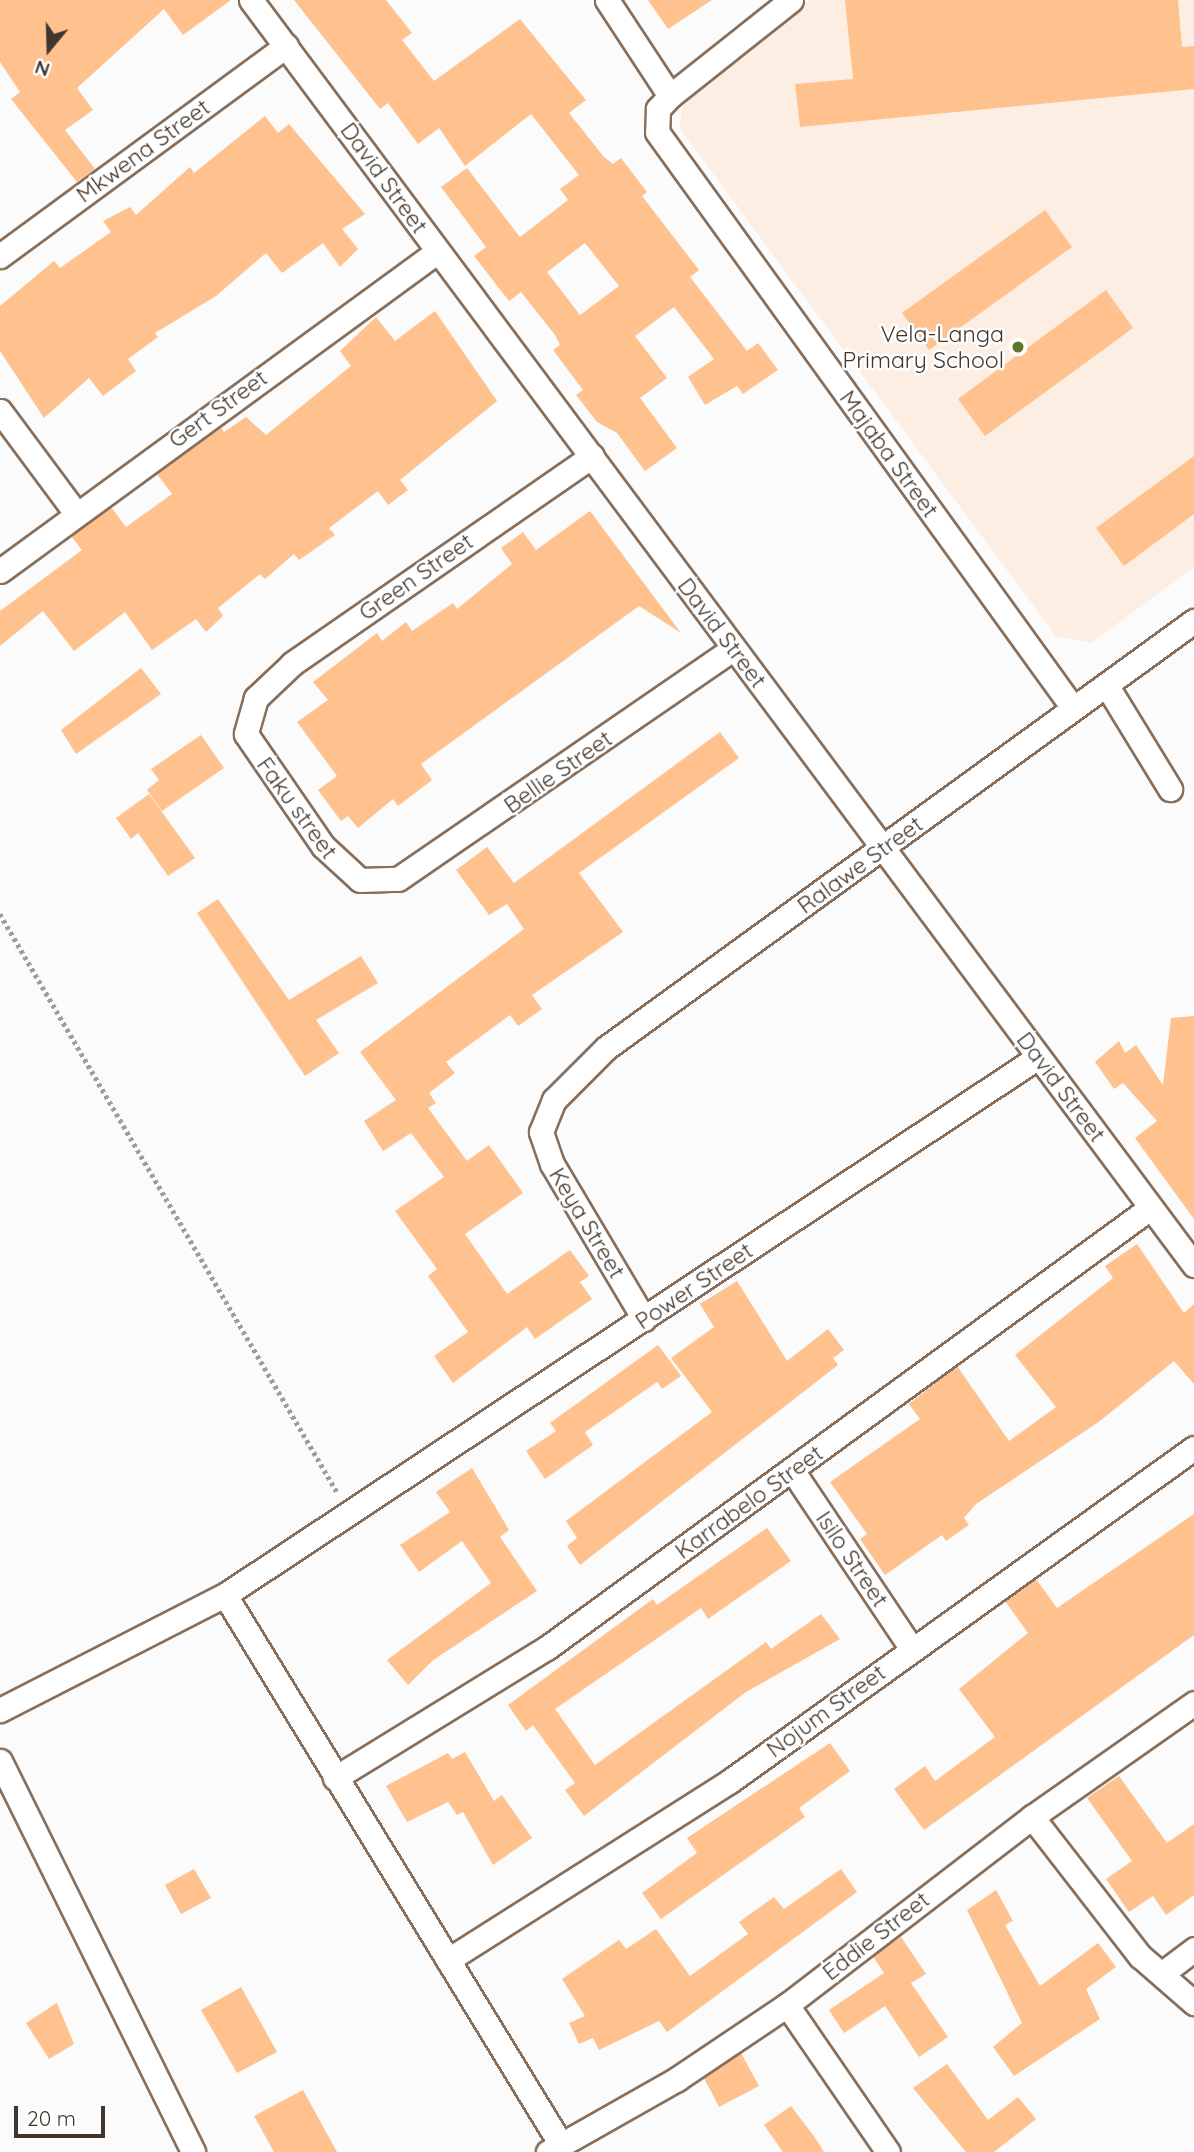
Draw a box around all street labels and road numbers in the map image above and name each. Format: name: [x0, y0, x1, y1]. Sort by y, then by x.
street label: Mkwena Street: [71, 93, 215, 209]
street label: David Street: [335, 117, 433, 239]
street label: Gert Street: [163, 364, 273, 454]
street label: Majaba Street: [834, 385, 944, 523]
street label: Green Street: [354, 528, 478, 626]
street label: David Street: [672, 573, 772, 693]
street label: Bellie Street: [499, 725, 617, 819]
street label: Faku street: [251, 752, 343, 864]
street label: Ralawe Street: [792, 810, 928, 920]
street label: David Street: [1011, 1027, 1111, 1147]
street label: Keya Street: [543, 1163, 631, 1283]
street label: Power Street: [630, 1237, 758, 1335]
street label: Karrabelo Street: [670, 1439, 828, 1565]
street label: Isilo Street: [810, 1506, 894, 1612]
street label: Nojum Street: [761, 1659, 891, 1763]
street label: Eddie Street: [817, 1886, 935, 1986]

